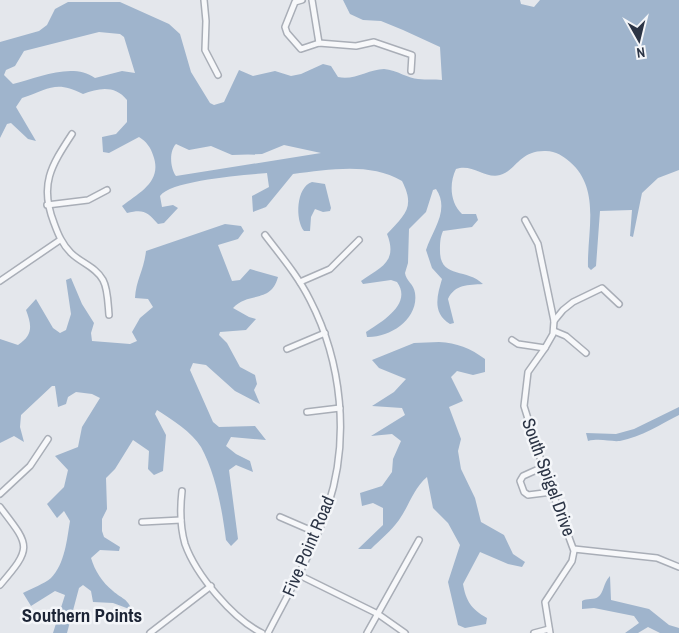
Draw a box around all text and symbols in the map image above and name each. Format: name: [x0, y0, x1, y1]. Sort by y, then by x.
north arrow: [614, 15, 664, 65]
text: N: [635, 43, 646, 62]
street label: South Spigel Drive: [516, 415, 582, 539]
street label: Five Point Road: [276, 492, 340, 600]
district label: Southern Points: [22, 602, 142, 628]

